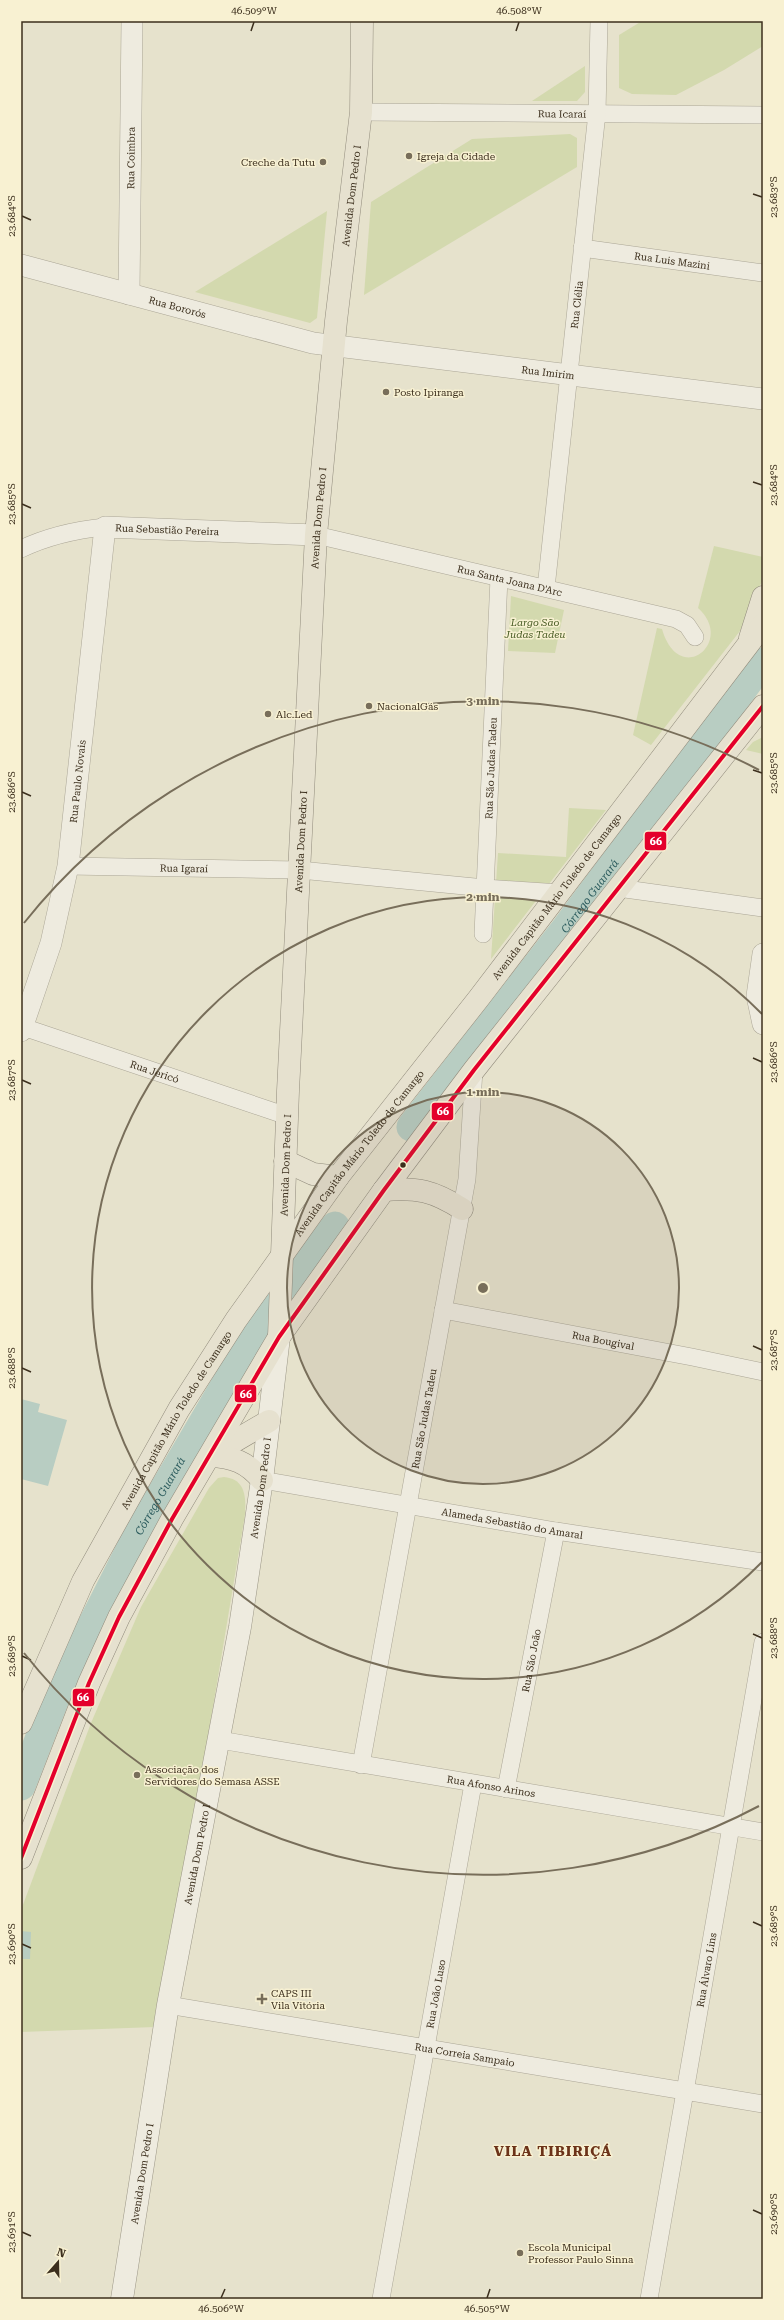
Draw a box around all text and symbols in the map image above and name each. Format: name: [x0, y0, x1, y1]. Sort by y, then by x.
text: 46.509°W: [231, 5, 278, 16]
text: 46.508°W: [496, 5, 543, 16]
street label: Rua Icaraí: [538, 108, 586, 120]
street label: Rua Coimbra: [125, 126, 137, 189]
street label: Avenida Dom Pedro I: [340, 144, 363, 247]
marker: Igreja da Cidade: [404, 151, 414, 161]
place label: Igreja da Cidade: [417, 151, 496, 162]
place label: Creche da Tutu: [241, 157, 316, 168]
marker: Creche da Tutu: [318, 157, 328, 167]
text: 23.683°S: [768, 176, 779, 218]
text: 23.684°S: [6, 195, 17, 237]
street label: Rua Luis Mazini: [634, 250, 711, 272]
street label: Rua Clélia: [569, 279, 585, 329]
street label: Rua Bororós: [148, 294, 207, 320]
street label: Rua Imirim: [521, 364, 575, 381]
marker: Posto Ipiranga: [381, 387, 391, 397]
place label: Posto Ipiranga: [394, 387, 464, 398]
text: 23.684°S: [768, 464, 779, 506]
street label: Avenida Dom Pedro I: [309, 466, 328, 569]
text: 23.685°S: [6, 483, 17, 525]
street label: Rua Sebastião Pereira: [115, 522, 220, 537]
street label: Rua Santa Joana D'Arc: [456, 563, 564, 598]
park label: Largo São Judas Tadeu: [504, 617, 565, 640]
text: 3 min: [466, 694, 500, 708]
marker: NacionalGás: [364, 701, 374, 711]
place label: NacionalGás: [377, 701, 438, 712]
marker: Alc.Led: [263, 709, 273, 719]
place label: Alc.Led: [276, 709, 313, 720]
street label: Rua São Judas Tadeu: [483, 716, 499, 819]
street label: Rua Paulo Novais: [68, 739, 88, 823]
text: 23.685°S: [768, 752, 779, 794]
text: 23.686°S: [6, 771, 17, 813]
street label: Avenida Dom Pedro I: [293, 790, 309, 893]
street label: Avenida Capitão Mário Toledo de Camargo: [490, 811, 624, 982]
line badge: 66: [644, 831, 667, 851]
text: 66: [650, 835, 662, 848]
water label: Córrego Guarará: [559, 857, 622, 936]
street label: Rua Igaraí: [160, 863, 208, 874]
text: 2 min: [466, 890, 500, 904]
text: 23.686°S: [768, 1041, 779, 1083]
text: 23.687°S: [6, 1059, 17, 1101]
street label: Rua Jericó: [129, 1059, 180, 1085]
street label: Avenida Capitão Mário Toledo de Camargo: [293, 1068, 426, 1238]
text: 1 min: [466, 1085, 500, 1099]
line badge: 66: [431, 1102, 454, 1121]
text: 66: [437, 1105, 449, 1118]
street label: Avenida Dom Pedro I: [278, 1114, 293, 1216]
unlabelled marker: [398, 1160, 408, 1170]
centre of rings: [476, 1281, 490, 1295]
street label: Avenida Capitão Mário Toledo de Camargo: [119, 1329, 234, 1511]
street label: Rua Bougival: [571, 1329, 635, 1352]
text: 23.687°S: [768, 1329, 779, 1371]
text: 23.688°S: [6, 1347, 17, 1389]
street label: Rua São Judas Tadeu: [410, 1367, 439, 1470]
line badge: 66: [234, 1384, 257, 1403]
text: 66: [240, 1388, 252, 1401]
street label: Avenida Dom Pedro I: [248, 1436, 273, 1539]
water label: Córrego Guarará: [132, 1455, 188, 1537]
street label: Alameda Sebastião do Amaral: [441, 1506, 584, 1541]
text: 23.688°S: [768, 1617, 779, 1659]
street label: Rua São João: [520, 1628, 543, 1693]
text: 23.689°S: [6, 1635, 17, 1677]
line badge: 66: [72, 1688, 95, 1707]
text: 66: [77, 1691, 89, 1704]
place label: Associação dos Servidores do Semasa ASSE: [145, 1764, 280, 1787]
marker: Associação dos Servidores do Semasa ASSE: [132, 1770, 142, 1780]
street label: Rua Afonso Arinos: [446, 1774, 536, 1799]
street label: Avenida Dom Pedro I: [182, 1803, 212, 1906]
text: 23.689°S: [768, 1905, 779, 1947]
text: 23.690°S: [6, 1923, 17, 1965]
street label: Rua Álvaro Lins: [695, 1932, 719, 2008]
street label: Rua João Luso: [424, 1959, 448, 2029]
place label: CAPS III Vila Vitória: [271, 1988, 325, 2011]
marker: CAPS III Vila Vitória: [256, 1993, 268, 2005]
street label: Rua Correia Sampaio: [414, 2041, 516, 2069]
street label: Avenida Dom Pedro I: [129, 2122, 155, 2225]
district label: VILA TIBIRIÇÁ: [494, 2143, 612, 2159]
text: 23.690°S: [768, 2193, 779, 2235]
text: 23.691°S: [6, 2211, 17, 2253]
north arrow: [38, 2242, 78, 2282]
place label: Escola Municipal Professor Paulo Sinna: [528, 2242, 634, 2265]
text: N: [55, 2246, 68, 2261]
marker: Escola Municipal Professor Paulo Sinna: [515, 2248, 525, 2258]
text: 46.506°W: [198, 2303, 245, 2314]
text: 46.505°W: [464, 2303, 511, 2314]

